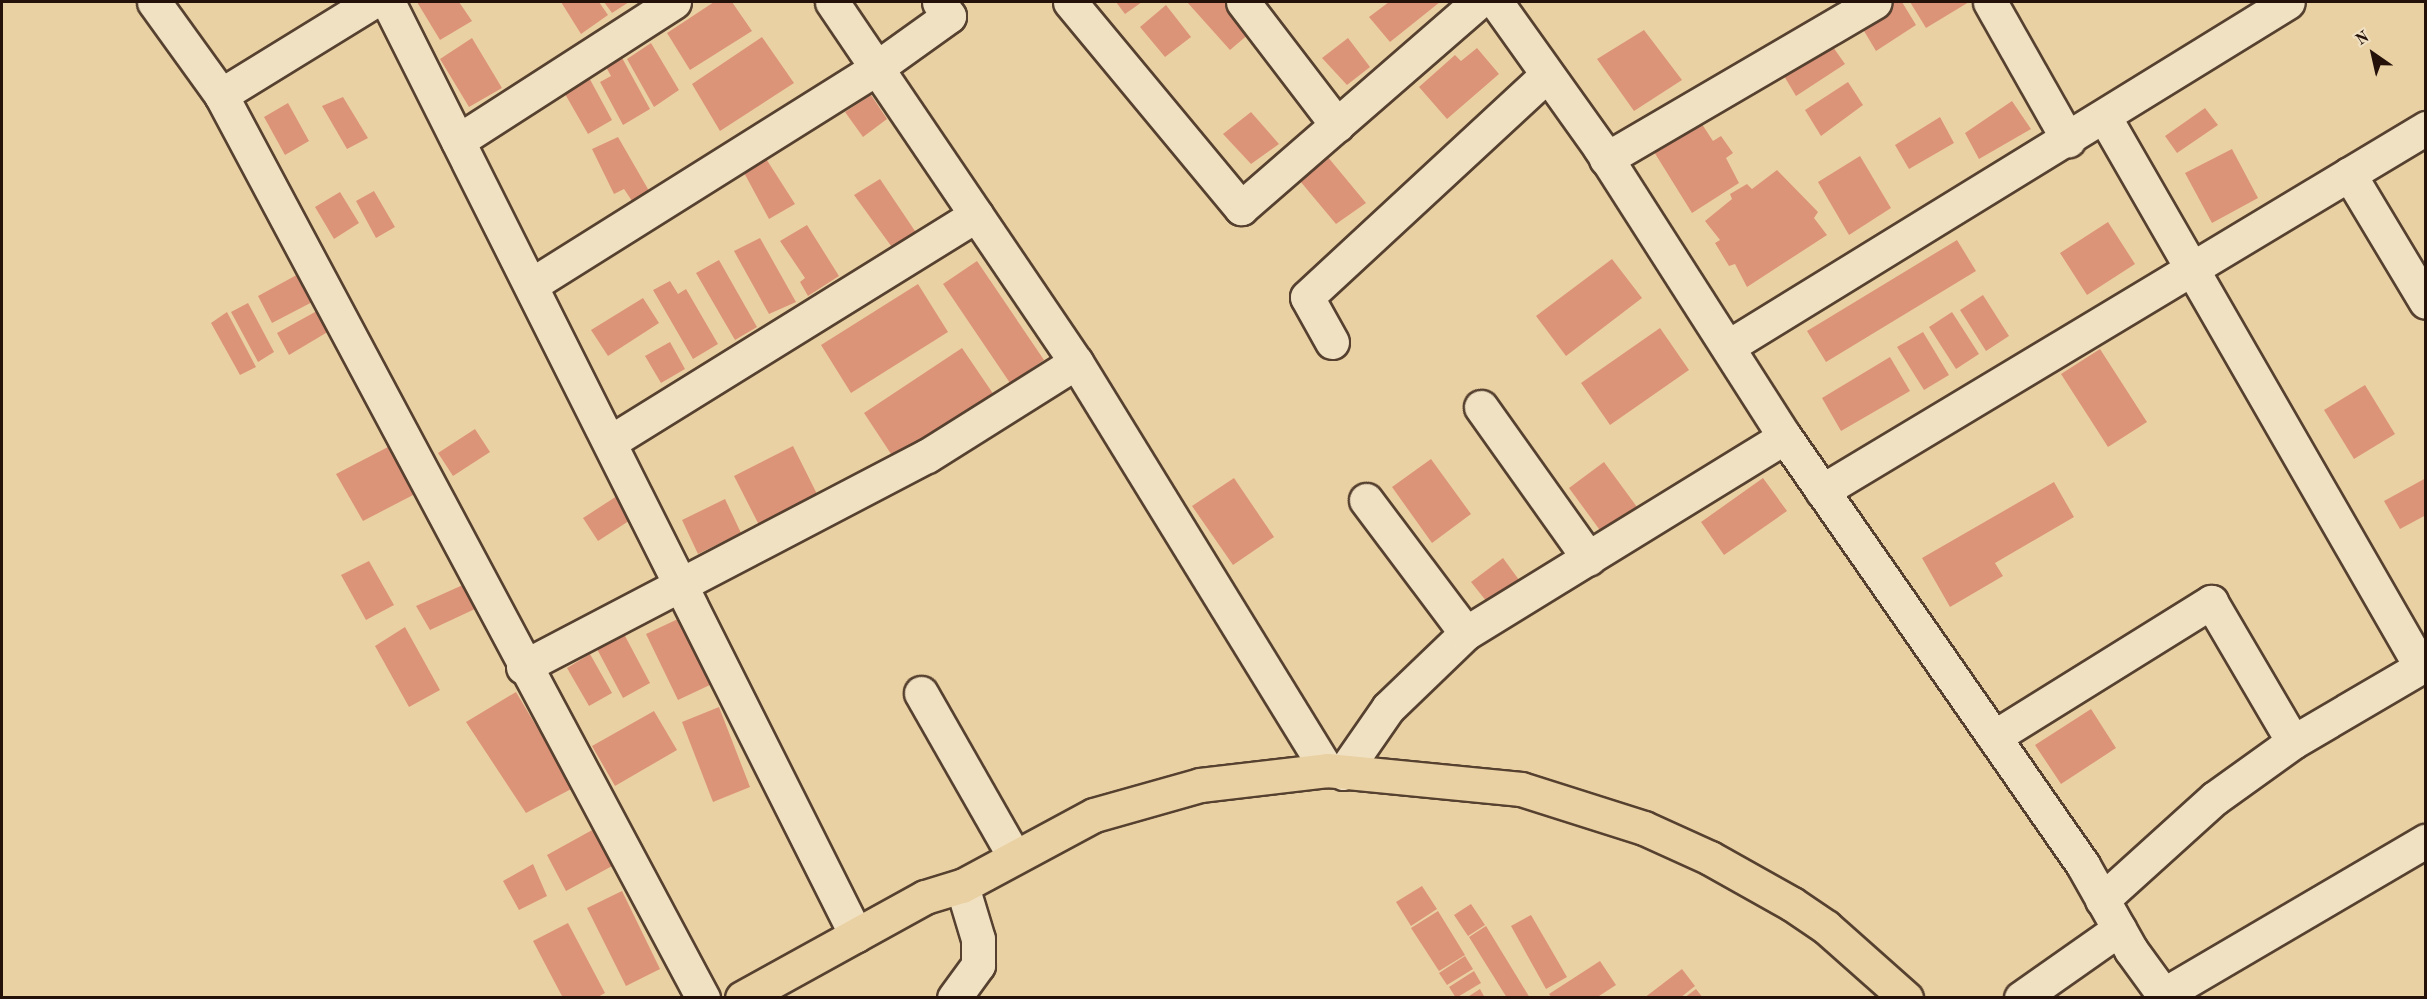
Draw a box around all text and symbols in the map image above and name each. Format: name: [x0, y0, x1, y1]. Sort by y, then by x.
north arrow: [2343, 24, 2403, 84]
text: N: [2353, 29, 2372, 49]

